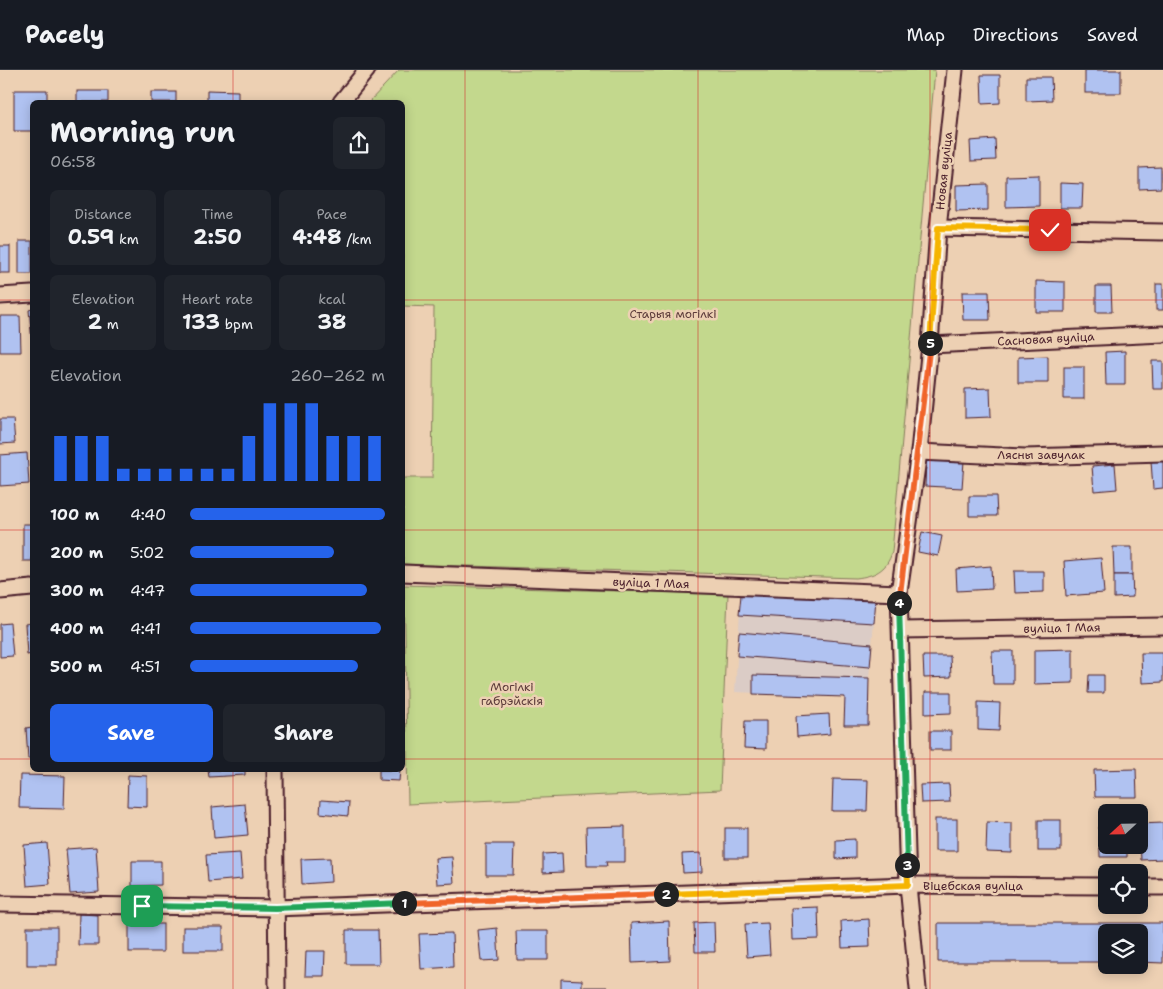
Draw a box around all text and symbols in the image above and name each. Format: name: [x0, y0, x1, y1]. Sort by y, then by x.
text: Pacely: [25, 19, 104, 51]
text: Map: [907, 23, 945, 47]
text: Directions: [973, 23, 1059, 47]
text: Saved: [1087, 23, 1138, 47]
text: Morning run: [50, 113, 235, 151]
button: share: [333, 117, 385, 169]
street label: Новая вуліца: [932, 131, 956, 211]
text: 06:58: [50, 151, 96, 172]
text: Distance: [74, 205, 132, 223]
text: Time: [201, 205, 234, 223]
text: Pace: [316, 205, 347, 223]
pin: [1029, 209, 1071, 251]
icon: check: [1036, 216, 1064, 244]
text: 0.59: [67, 223, 114, 251]
text: 2:50: [193, 223, 242, 251]
text: 4:48: [292, 223, 342, 251]
text: km: [114, 230, 139, 248]
text: /km: [342, 230, 372, 248]
text: Elevation: [72, 290, 135, 308]
text: Heart rate: [182, 290, 253, 308]
text: kcal: [318, 290, 345, 308]
park label: Старыя могілкі: [629, 306, 717, 322]
text: 2: [87, 308, 102, 336]
text: 133: [182, 308, 220, 336]
text: 38: [317, 308, 346, 336]
text: m: [102, 315, 119, 333]
text: bpm: [220, 315, 253, 333]
street label: Сасновая вуліца: [997, 328, 1096, 350]
pin: 5: [918, 330, 942, 356]
text: 5: [926, 334, 935, 352]
text: Elevation: [50, 365, 122, 386]
text: 260–262 m: [290, 365, 385, 386]
street label: Лясны завулак: [997, 447, 1085, 463]
text: 100 m: [50, 504, 99, 525]
text: 4:40: [130, 504, 166, 525]
text: 200 m: [50, 542, 103, 563]
text: 5:02: [130, 542, 164, 563]
street label: вуліца 1 Мая: [612, 574, 690, 592]
text: 300 m: [50, 580, 104, 601]
text: 4:47: [130, 580, 165, 601]
pin: 4: [886, 590, 912, 616]
text: 4: [895, 594, 904, 612]
text: 400 m: [50, 618, 104, 639]
text: 4:41: [130, 618, 161, 639]
street label: вуліца 1 Мая: [1023, 619, 1101, 637]
text: 500 m: [50, 656, 102, 677]
text: 4:51: [130, 656, 160, 677]
park label: Могілкі габрэйскія: [481, 679, 543, 709]
button: Save: [50, 704, 213, 762]
button: Share: [223, 704, 385, 762]
north arrow: [1098, 804, 1148, 854]
map controls: [1098, 804, 1148, 974]
pin: 3: [894, 852, 920, 878]
text: 3: [903, 856, 912, 874]
button: locate: [1098, 864, 1148, 914]
street label: Віцебская вуліца: [923, 878, 1024, 894]
pin: 2: [654, 882, 678, 906]
pin: [121, 885, 163, 927]
text: 2: [662, 885, 671, 903]
pin: 1: [392, 890, 416, 916]
icon: arrive: [128, 892, 156, 920]
text: 1: [401, 894, 408, 912]
button: layers: [1098, 924, 1148, 974]

